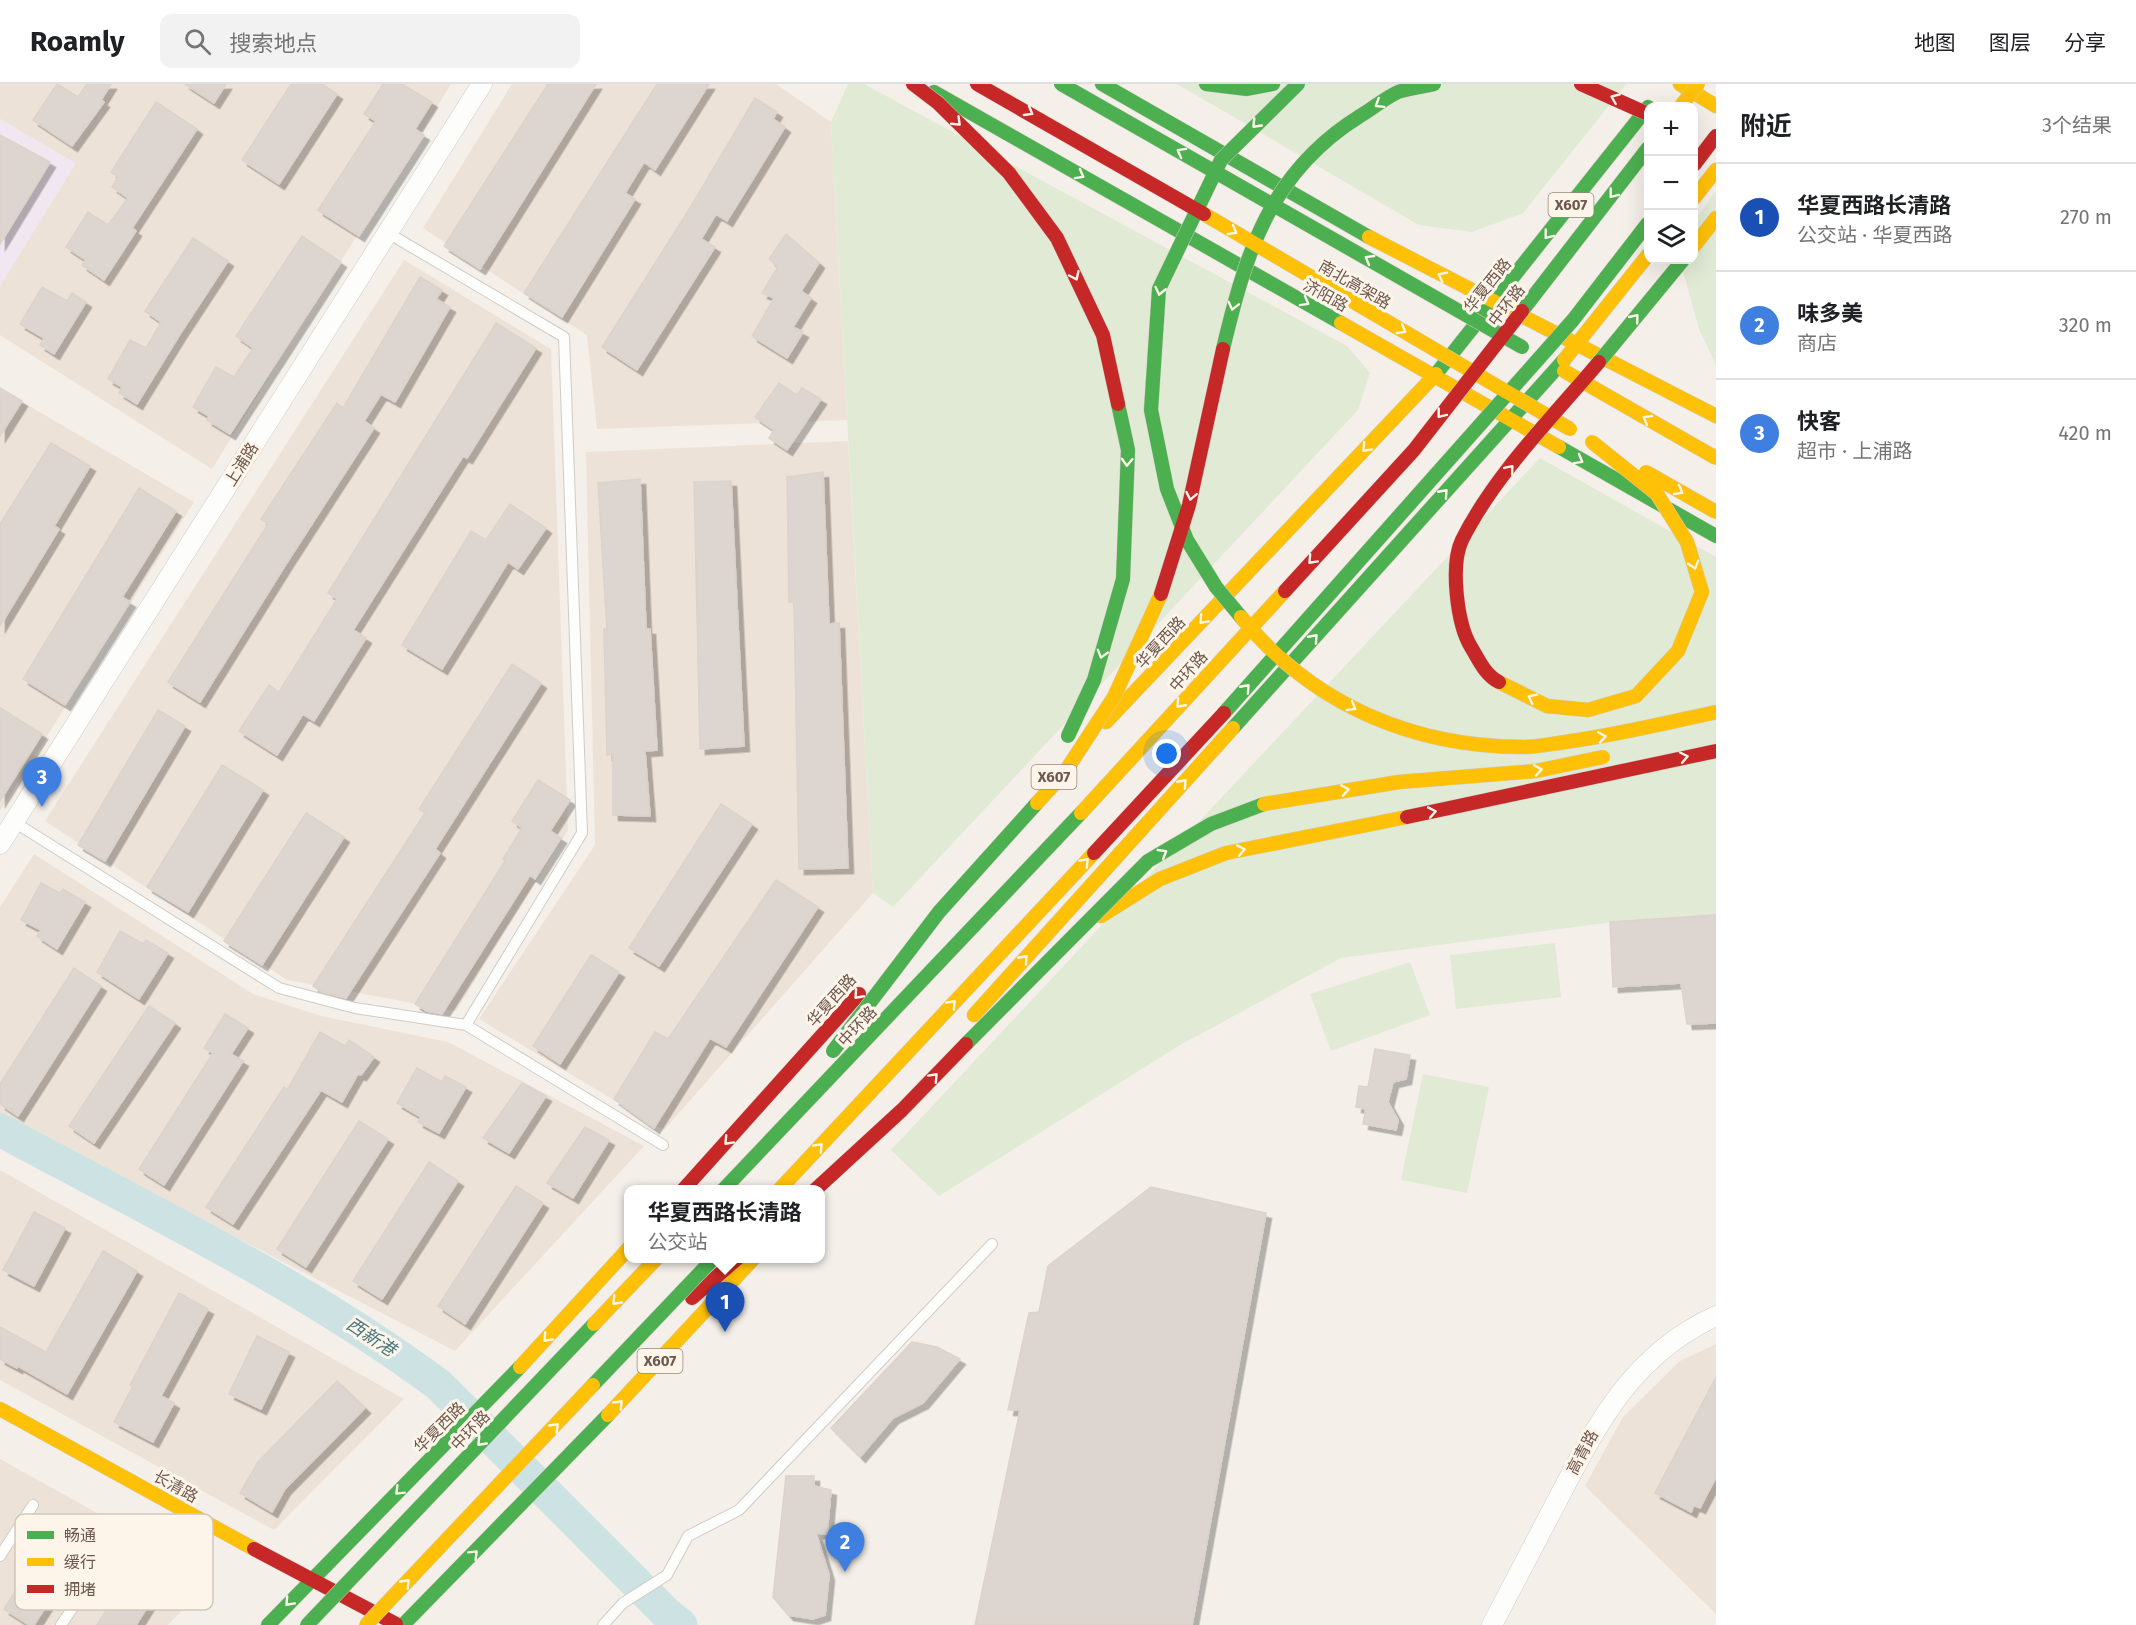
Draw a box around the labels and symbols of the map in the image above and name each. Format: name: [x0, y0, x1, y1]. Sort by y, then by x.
one-way arrow: [1611, 93, 1622, 105]
one-way arrow: [1375, 96, 1385, 108]
one-way arrow: [1023, 104, 1033, 116]
one-way arrow: [951, 115, 961, 126]
one-way arrow: [1253, 117, 1264, 128]
one-way arrow: [1177, 148, 1187, 159]
one-way arrow: [1074, 168, 1085, 179]
one-way arrow: [1609, 187, 1620, 198]
road number: X607: [1548, 193, 1594, 217]
one-way arrow: [1227, 224, 1238, 236]
one-way arrow: [1544, 229, 1555, 240]
street label: 华夏西路: [1460, 254, 1515, 316]
one-way arrow: [1365, 255, 1375, 266]
street label: 南北高架路: [1315, 256, 1394, 313]
one-way arrow: [1067, 269, 1079, 280]
one-way arrow: [1438, 272, 1449, 283]
street label: 济阳路: [1300, 275, 1351, 315]
street label: 中环路: [1484, 281, 1529, 330]
one-way arrow: [1155, 286, 1168, 296]
one-way arrow: [1299, 295, 1309, 306]
one-way arrow: [1227, 300, 1240, 310]
one-way arrow: [1627, 314, 1638, 325]
one-way arrow: [1396, 323, 1406, 334]
one-way arrow: [1438, 408, 1449, 419]
one-way arrow: [1643, 414, 1653, 426]
street label: 上浦路: [221, 439, 262, 490]
one-way arrow: [1362, 441, 1373, 452]
one-way arrow: [1573, 453, 1583, 464]
one-way arrow: [1121, 457, 1134, 466]
one-way arrow: [1503, 464, 1514, 475]
one-way arrow: [1673, 484, 1683, 495]
one-way arrow: [1437, 490, 1448, 501]
one-way arrow: [1185, 491, 1198, 501]
one-way arrow: [1308, 553, 1319, 564]
one-way arrow: [1686, 559, 1699, 570]
street label: 华夏西路: [1132, 612, 1189, 672]
one-way arrow: [1199, 613, 1210, 624]
one-way arrow: [1307, 634, 1318, 645]
street label: 中环路: [1165, 647, 1211, 696]
one-way arrow: [1097, 648, 1109, 659]
one-way arrow: [1239, 684, 1250, 694]
one-way arrow: [1527, 694, 1538, 706]
one-way arrow: [1176, 697, 1187, 708]
one-way arrow: [1346, 700, 1356, 712]
one-way arrow: [1598, 731, 1607, 743]
your location: [1152, 739, 1181, 768]
one-way arrow: [1679, 752, 1689, 765]
pin: 3: [22, 758, 62, 807]
one-way arrow: [1534, 764, 1543, 776]
road number: X607: [1032, 765, 1076, 789]
one-way arrow: [1176, 779, 1187, 789]
one-way arrow: [1340, 785, 1349, 797]
one-way arrow: [1427, 806, 1437, 819]
one-way arrow: [1236, 844, 1246, 857]
one-way arrow: [1157, 848, 1167, 860]
one-way arrow: [1078, 858, 1089, 869]
one-way arrow: [1017, 955, 1028, 966]
street label: 华夏西路: [803, 970, 860, 1030]
one-way arrow: [854, 989, 865, 999]
one-way arrow: [945, 1001, 956, 1011]
street label: 中环路: [834, 1002, 881, 1050]
one-way arrow: [927, 1074, 938, 1084]
one-way arrow: [724, 1134, 735, 1145]
one-way arrow: [812, 1143, 823, 1153]
pin: 1: [706, 1282, 744, 1332]
one-way arrow: [612, 1294, 623, 1304]
water label: 西新港: [342, 1313, 402, 1363]
one-way arrow: [543, 1330, 554, 1341]
road number: X607: [638, 1349, 682, 1373]
street label: 华夏西路: [410, 1398, 469, 1457]
one-way arrow: [612, 1400, 623, 1410]
street label: 中环路: [447, 1406, 494, 1454]
one-way arrow: [548, 1423, 559, 1434]
street label: 高青路: [1563, 1427, 1602, 1478]
one-way arrow: [478, 1434, 489, 1445]
street label: 长清路: [150, 1466, 201, 1506]
one-way arrow: [395, 1484, 405, 1495]
legend: [15, 1514, 213, 1610]
pin: 2: [826, 1522, 864, 1572]
text: 畅通: [64, 1526, 96, 1545]
one-way arrow: [467, 1550, 478, 1560]
text: 缓行: [64, 1553, 96, 1572]
one-way arrow: [399, 1579, 410, 1589]
text: 拥堵: [64, 1580, 96, 1599]
one-way arrow: [285, 1596, 296, 1606]

